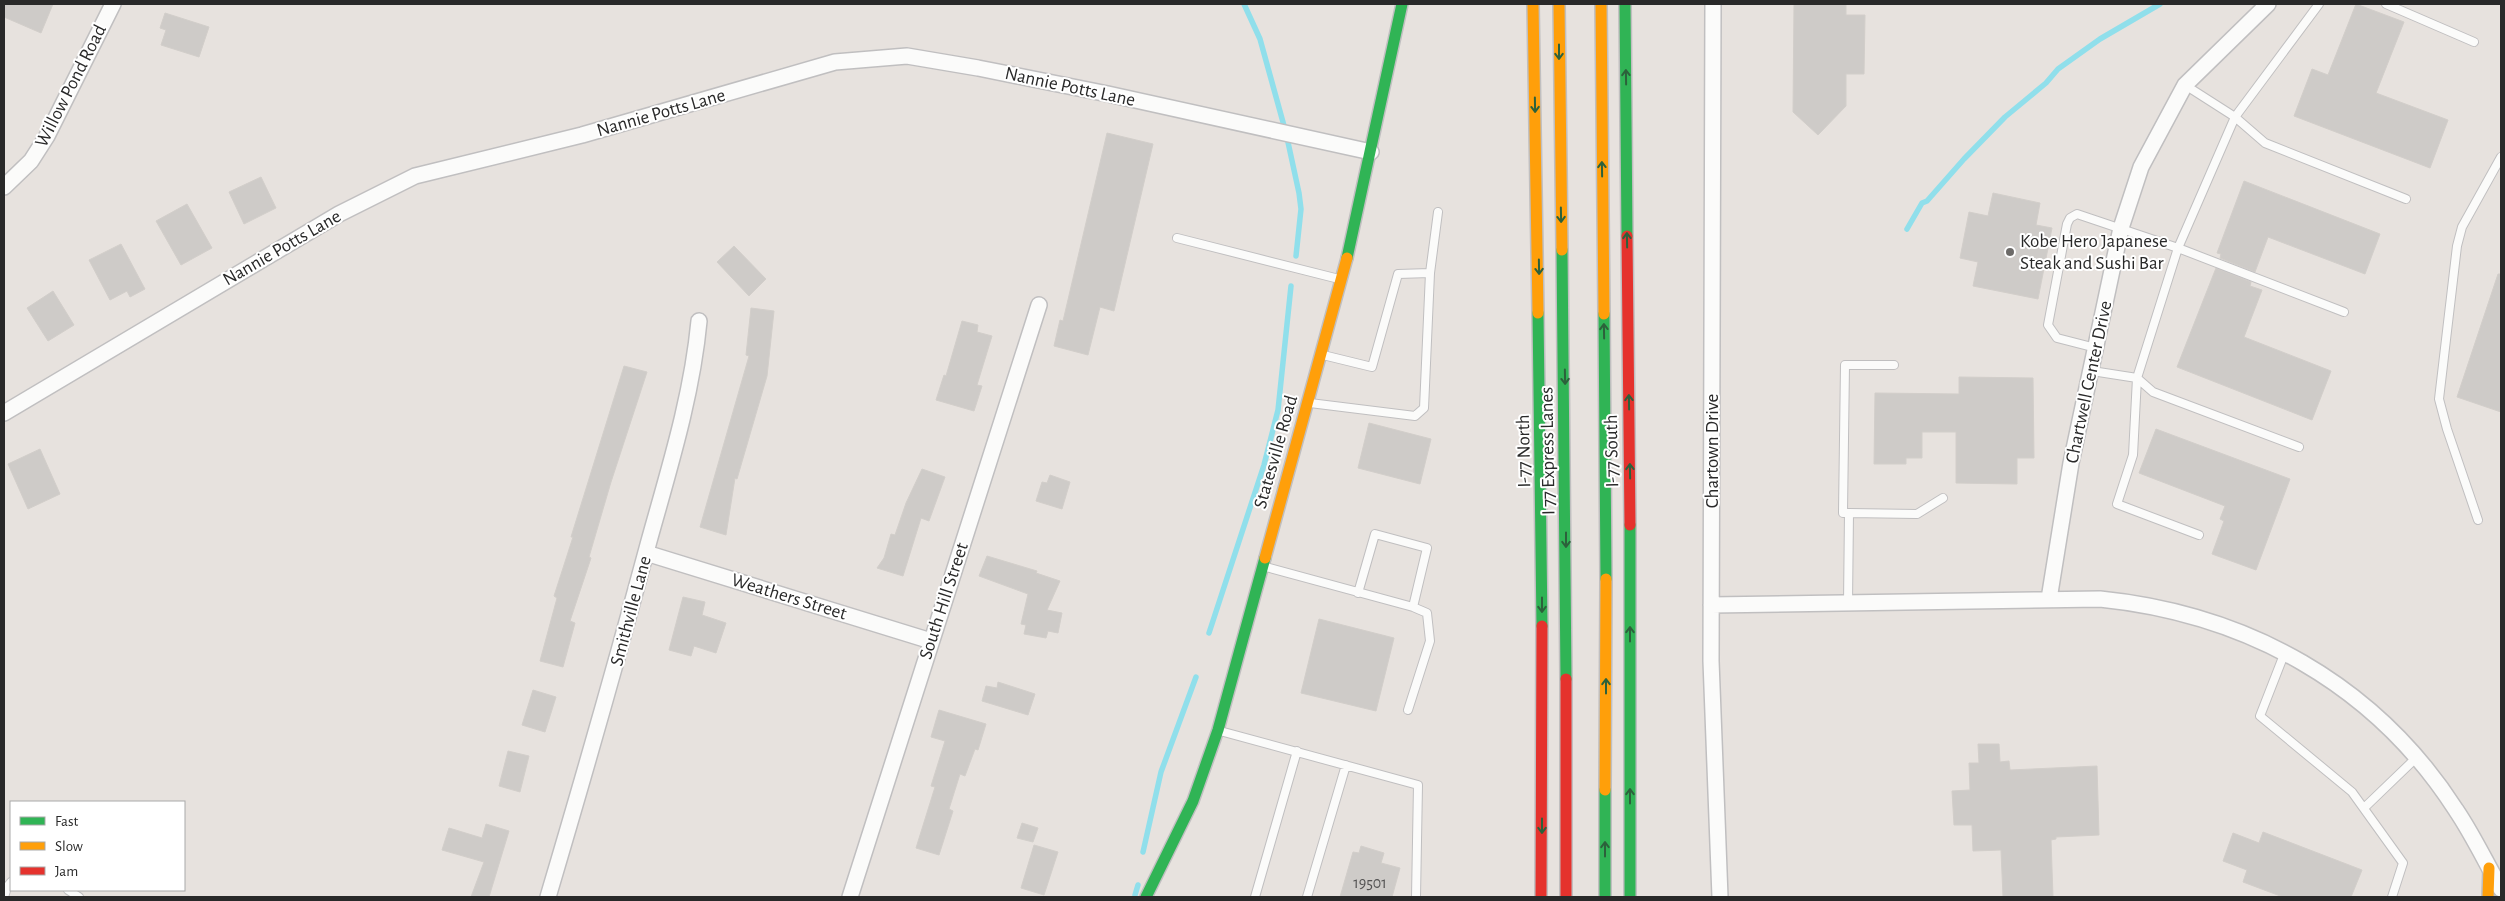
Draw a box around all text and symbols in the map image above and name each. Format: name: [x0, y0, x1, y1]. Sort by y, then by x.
street label: Willow Pond Road: [32, 22, 110, 150]
one-way arrow: [1554, 44, 1564, 60]
street label: Nannie Potts Lane: [1003, 64, 1137, 110]
one-way arrow: [1621, 69, 1631, 86]
street label: Nannie Potts Lane: [595, 86, 727, 140]
one-way arrow: [1530, 97, 1539, 113]
one-way arrow: [1597, 161, 1607, 177]
street label: Nannie Potts Lane: [220, 207, 344, 289]
one-way arrow: [1557, 207, 1566, 223]
one-way arrow: [1622, 232, 1632, 248]
place label: Kobe Hero Japanese Steak and Sushi Bar: [2020, 232, 2168, 273]
marker: Kobe Hero Japanese Steak and Sushi Bar: [2004, 246, 2016, 258]
one-way arrow: [1534, 259, 1543, 275]
street label: Chartwell Center Drive: [2062, 299, 2116, 465]
one-way arrow: [1599, 323, 1609, 340]
one-way arrow: [1560, 369, 1570, 385]
street label: I 77 Express Lanes: [1537, 387, 1559, 515]
street label: Statesville Road: [1251, 393, 1301, 511]
one-way arrow: [1624, 394, 1634, 410]
street label: Chartown Drive: [1703, 394, 1722, 508]
street label: I-77 North: [1514, 414, 1534, 488]
street label: I-77 South: [1602, 414, 1622, 488]
one-way arrow: [1625, 463, 1635, 480]
one-way arrow: [1561, 532, 1571, 548]
street label: South Hill Street: [916, 540, 972, 662]
street label: Smithville Lane: [607, 554, 655, 668]
street label: Weathers Street: [729, 570, 849, 624]
one-way arrow: [1537, 596, 1547, 613]
one-way arrow: [1625, 626, 1635, 642]
one-way arrow: [1601, 678, 1611, 694]
one-way arrow: [1625, 788, 1635, 804]
legend: [10, 801, 185, 891]
text: Fast: [55, 814, 79, 829]
one-way arrow: [1537, 818, 1547, 834]
text: Slow: [55, 839, 83, 854]
one-way arrow: [1600, 841, 1610, 857]
text: Jam: [55, 864, 78, 879]
house number: 19501: [1353, 875, 1387, 891]

